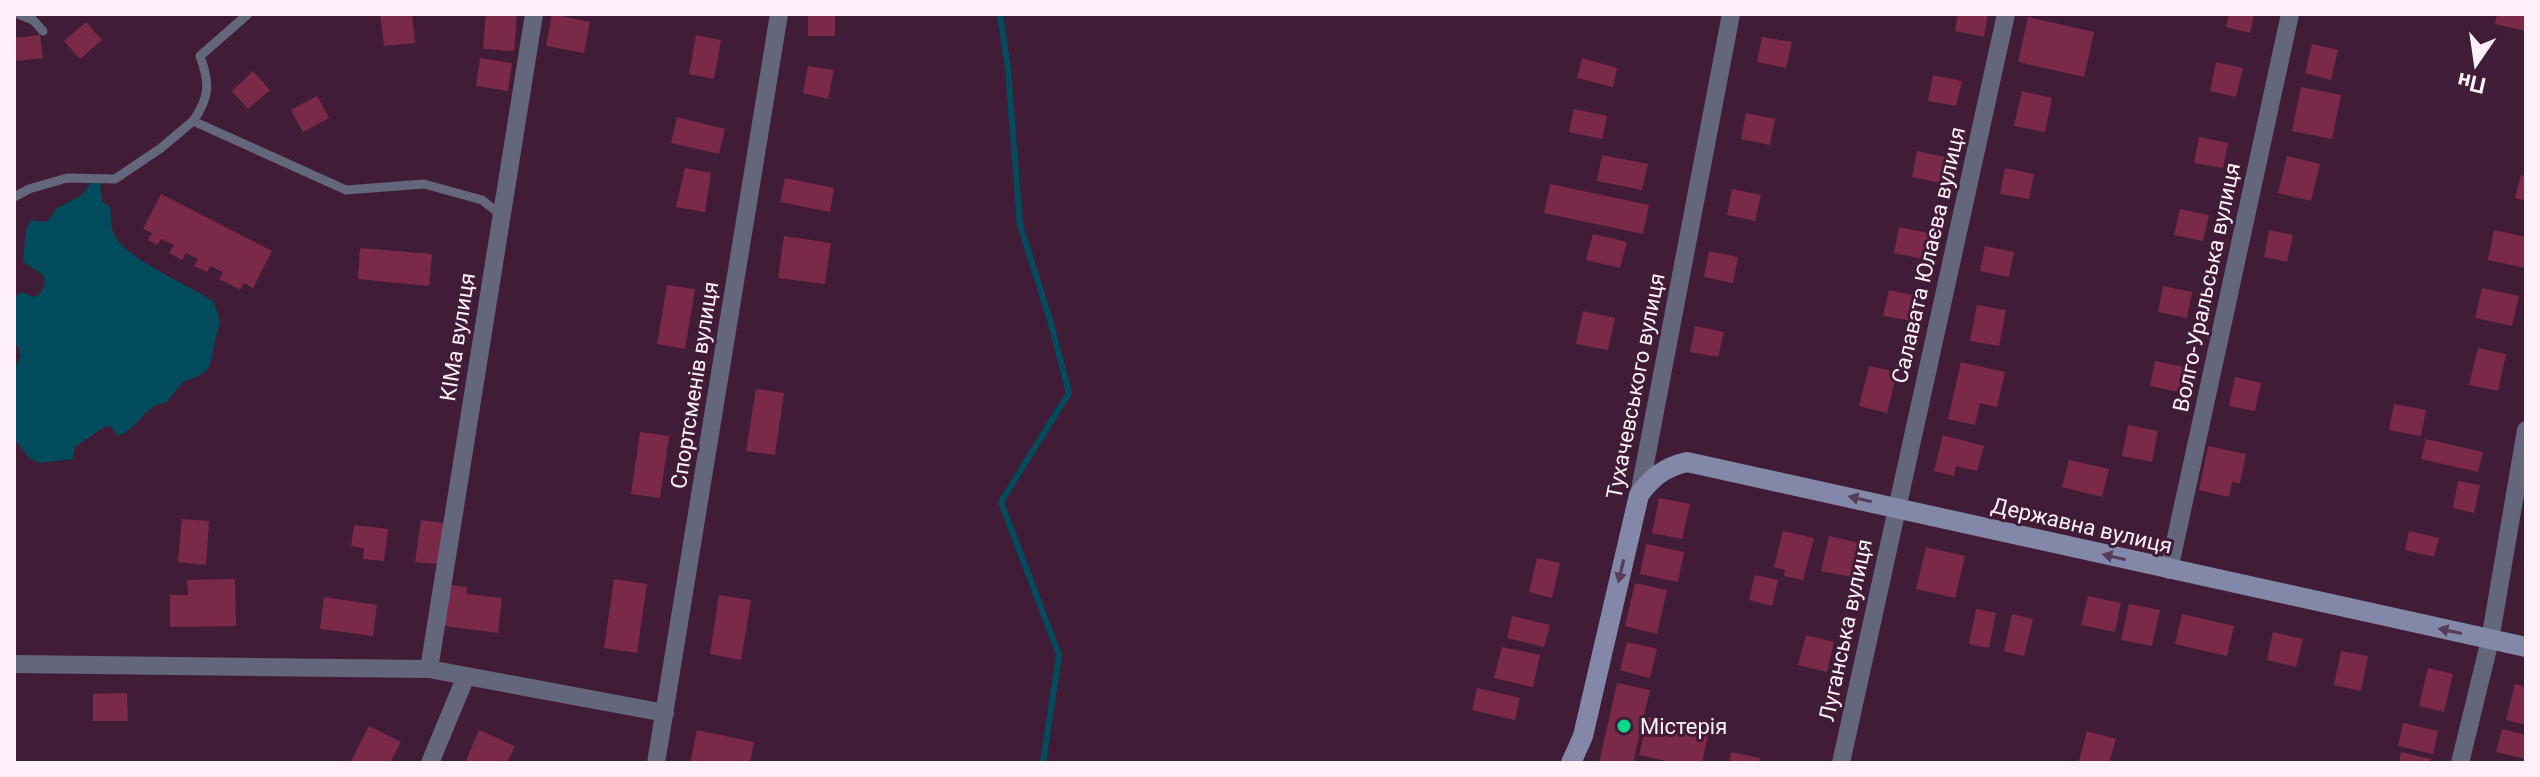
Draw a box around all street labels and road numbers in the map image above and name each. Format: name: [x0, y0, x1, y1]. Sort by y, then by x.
street label: Салавата Юлаєва вулиця: [1887, 125, 1970, 386]
street label: Волго-Уральська вулиця: [2168, 160, 2245, 414]
street label: КІМа вулиця: [435, 271, 480, 403]
street label: Тухачевського вулиця: [1601, 271, 1670, 501]
street label: Спортсменів вулиця: [666, 280, 723, 490]
street label: Державна вулиця: [1989, 492, 2175, 558]
street label: Луганська вулиця: [1814, 537, 1877, 724]

